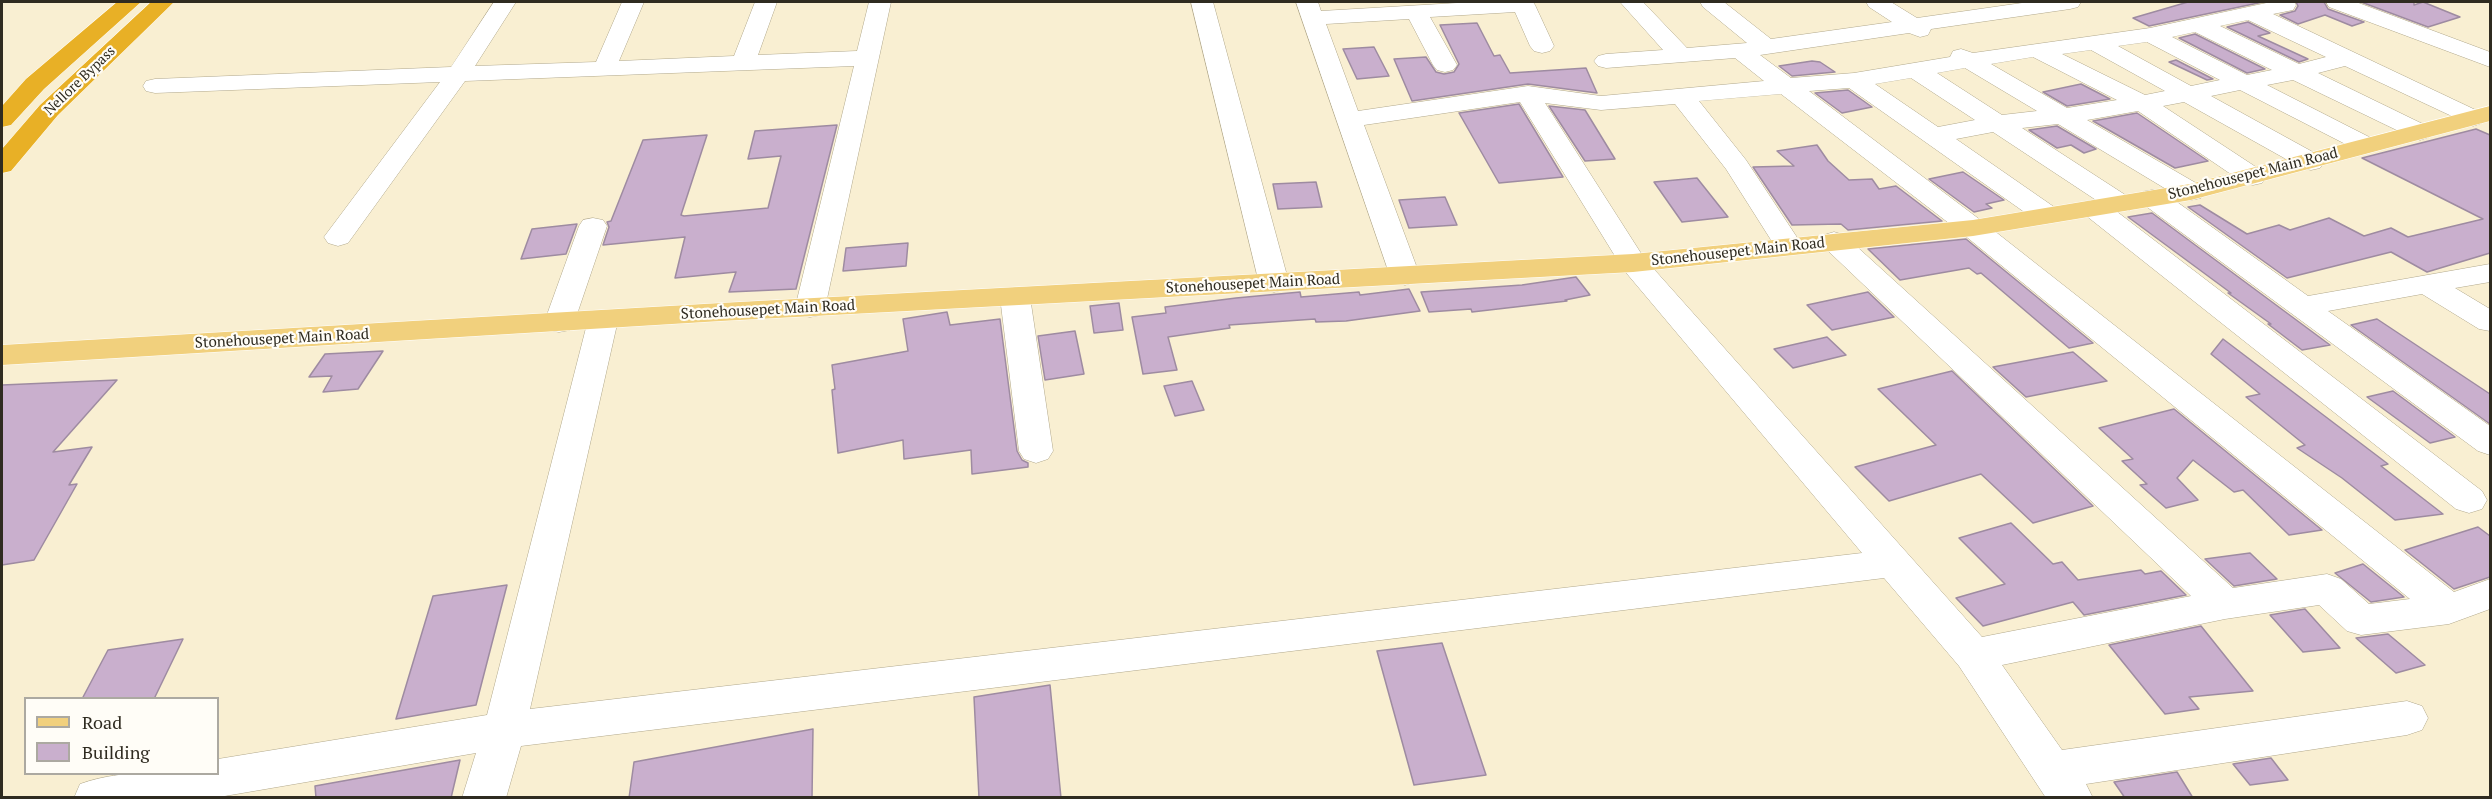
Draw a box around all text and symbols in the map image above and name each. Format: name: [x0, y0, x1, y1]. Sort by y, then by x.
street label: Nellore Bypass: [41, 43, 119, 119]
street label: Stonehousepet Main Road: [2166, 144, 2340, 204]
street label: Stonehousepet Main Road: [1650, 234, 1826, 270]
street label: Stonehousepet Main Road: [1165, 270, 1341, 298]
street label: Stonehousepet Main Road: [680, 296, 856, 324]
street label: Stonehousepet Main Road: [194, 325, 370, 353]
legend: [24, 697, 219, 775]
text: Road: [82, 710, 122, 734]
text: Building: [82, 740, 150, 764]

